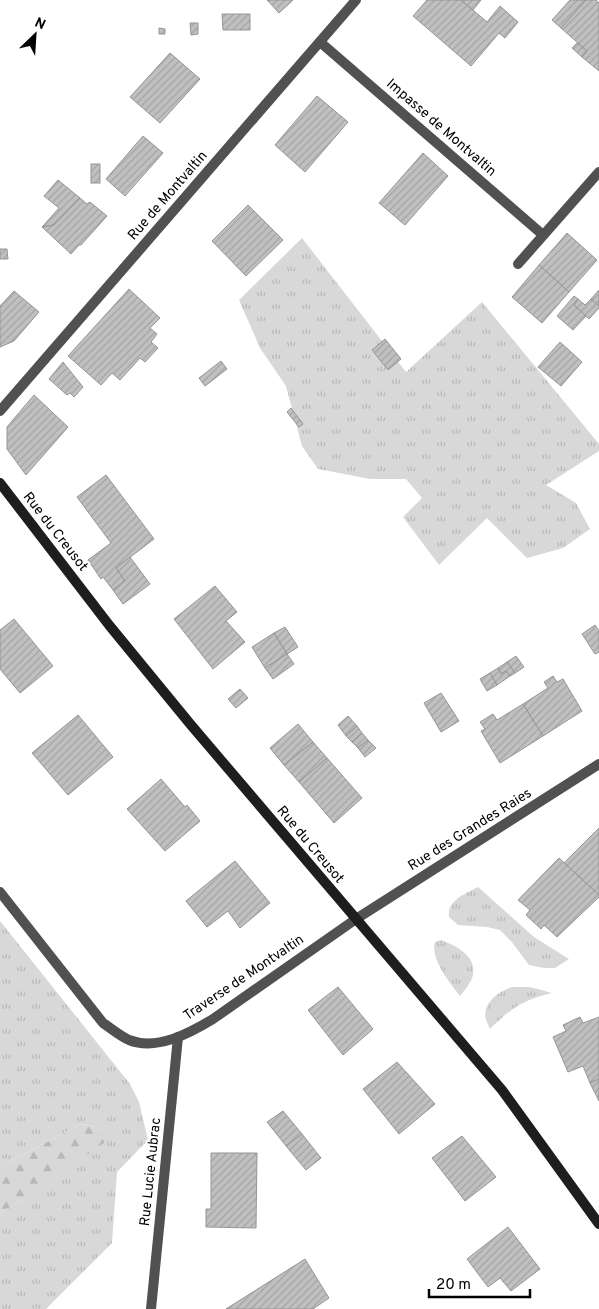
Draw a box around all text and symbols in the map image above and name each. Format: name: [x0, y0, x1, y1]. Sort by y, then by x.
north arrow: [10, 10, 60, 60]
text: N: [32, 15, 48, 34]
street label: Impasse de Montvaltin: [383, 76, 499, 180]
street label: Rue de Montvaltin: [125, 148, 211, 244]
street label: Rue du Creusot: [19, 489, 91, 575]
street label: Rue des Grandes Raies: [405, 785, 535, 875]
street label: Rue du Creusot: [273, 803, 347, 887]
street label: Traverse de Montvaltin: [181, 931, 307, 1025]
street label: Rue Lucie Aubrac: [137, 1117, 165, 1227]
scale bar: [429, 1266, 530, 1298]
text: 20 m: [436, 1276, 471, 1295]

